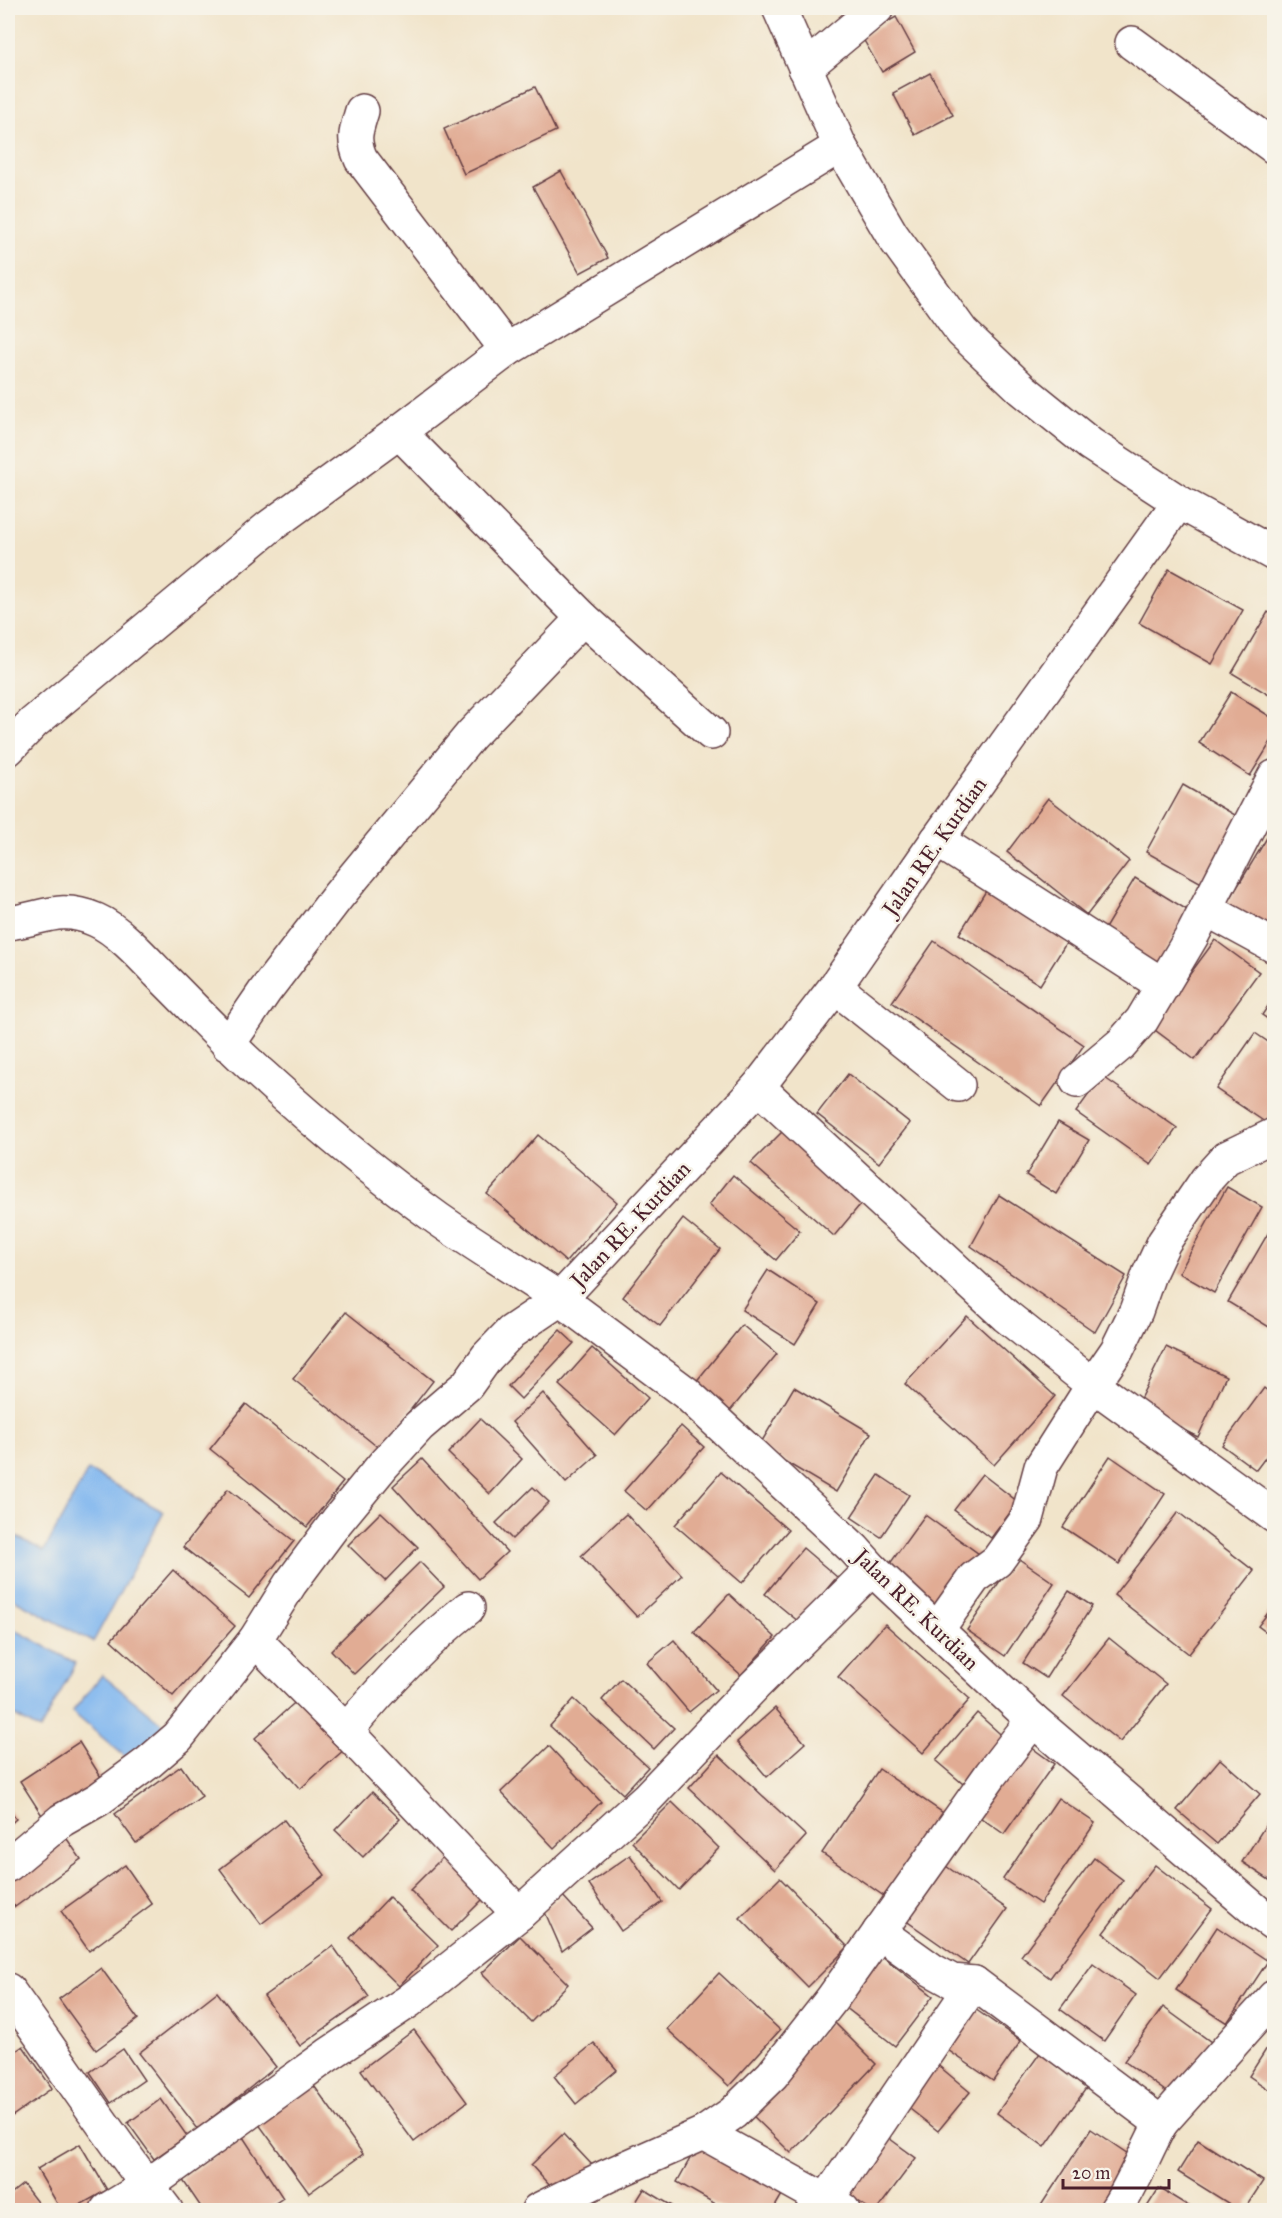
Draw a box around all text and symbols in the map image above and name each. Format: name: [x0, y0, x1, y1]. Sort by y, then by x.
street label: Jalan RE. Kurdian: [875, 772, 992, 923]
street label: Jalan RE. Kurdian: [563, 1155, 696, 1295]
street label: Jalan RE. Kurdian: [847, 1541, 985, 1676]
scale bar: [1063, 2152, 1170, 2190]
text: 20 m: [1072, 2162, 1110, 2184]

